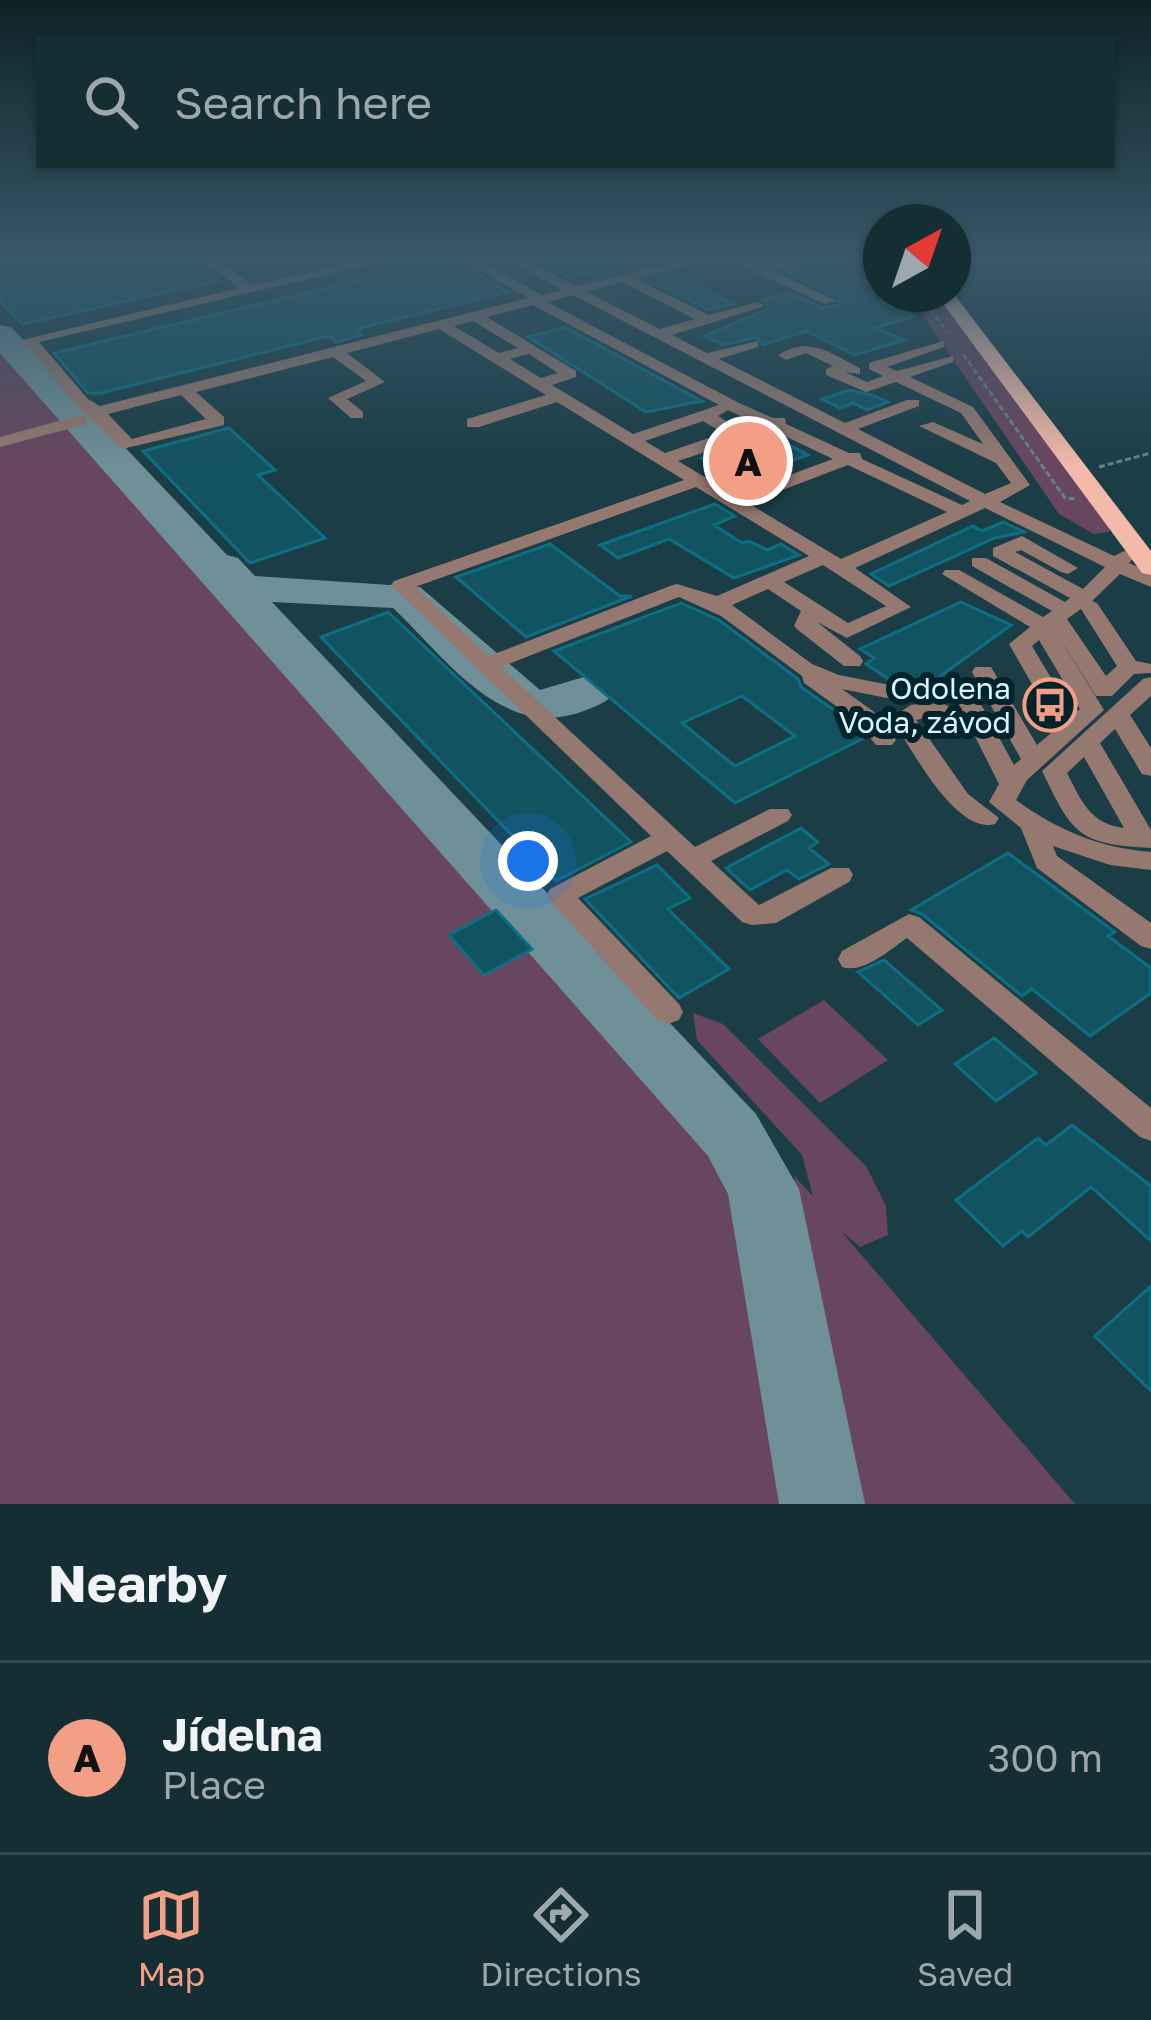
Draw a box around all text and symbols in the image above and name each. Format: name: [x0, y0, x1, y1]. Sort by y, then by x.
search box: [36, 36, 1115, 168]
icon: search: [78, 69, 144, 135]
text: Search here: [174, 75, 432, 129]
north arrow: [863, 204, 971, 312]
pin: A: [709, 416, 787, 506]
place label: Odolena Voda, závod: [839, 670, 1011, 740]
bus stop icon: Odolena Voda, závod: [1022, 677, 1078, 733]
your location: [498, 831, 558, 891]
text: Nearby: [48, 1552, 227, 1613]
text: Jídelna: [162, 1707, 323, 1761]
text: A: [73, 1734, 101, 1781]
text: 300 m: [988, 1734, 1103, 1781]
text: Place: [162, 1761, 266, 1808]
tab: Map: [138, 1882, 205, 1993]
tab: Directions: [480, 1882, 642, 1993]
tab: Saved: [917, 1882, 1013, 1993]

